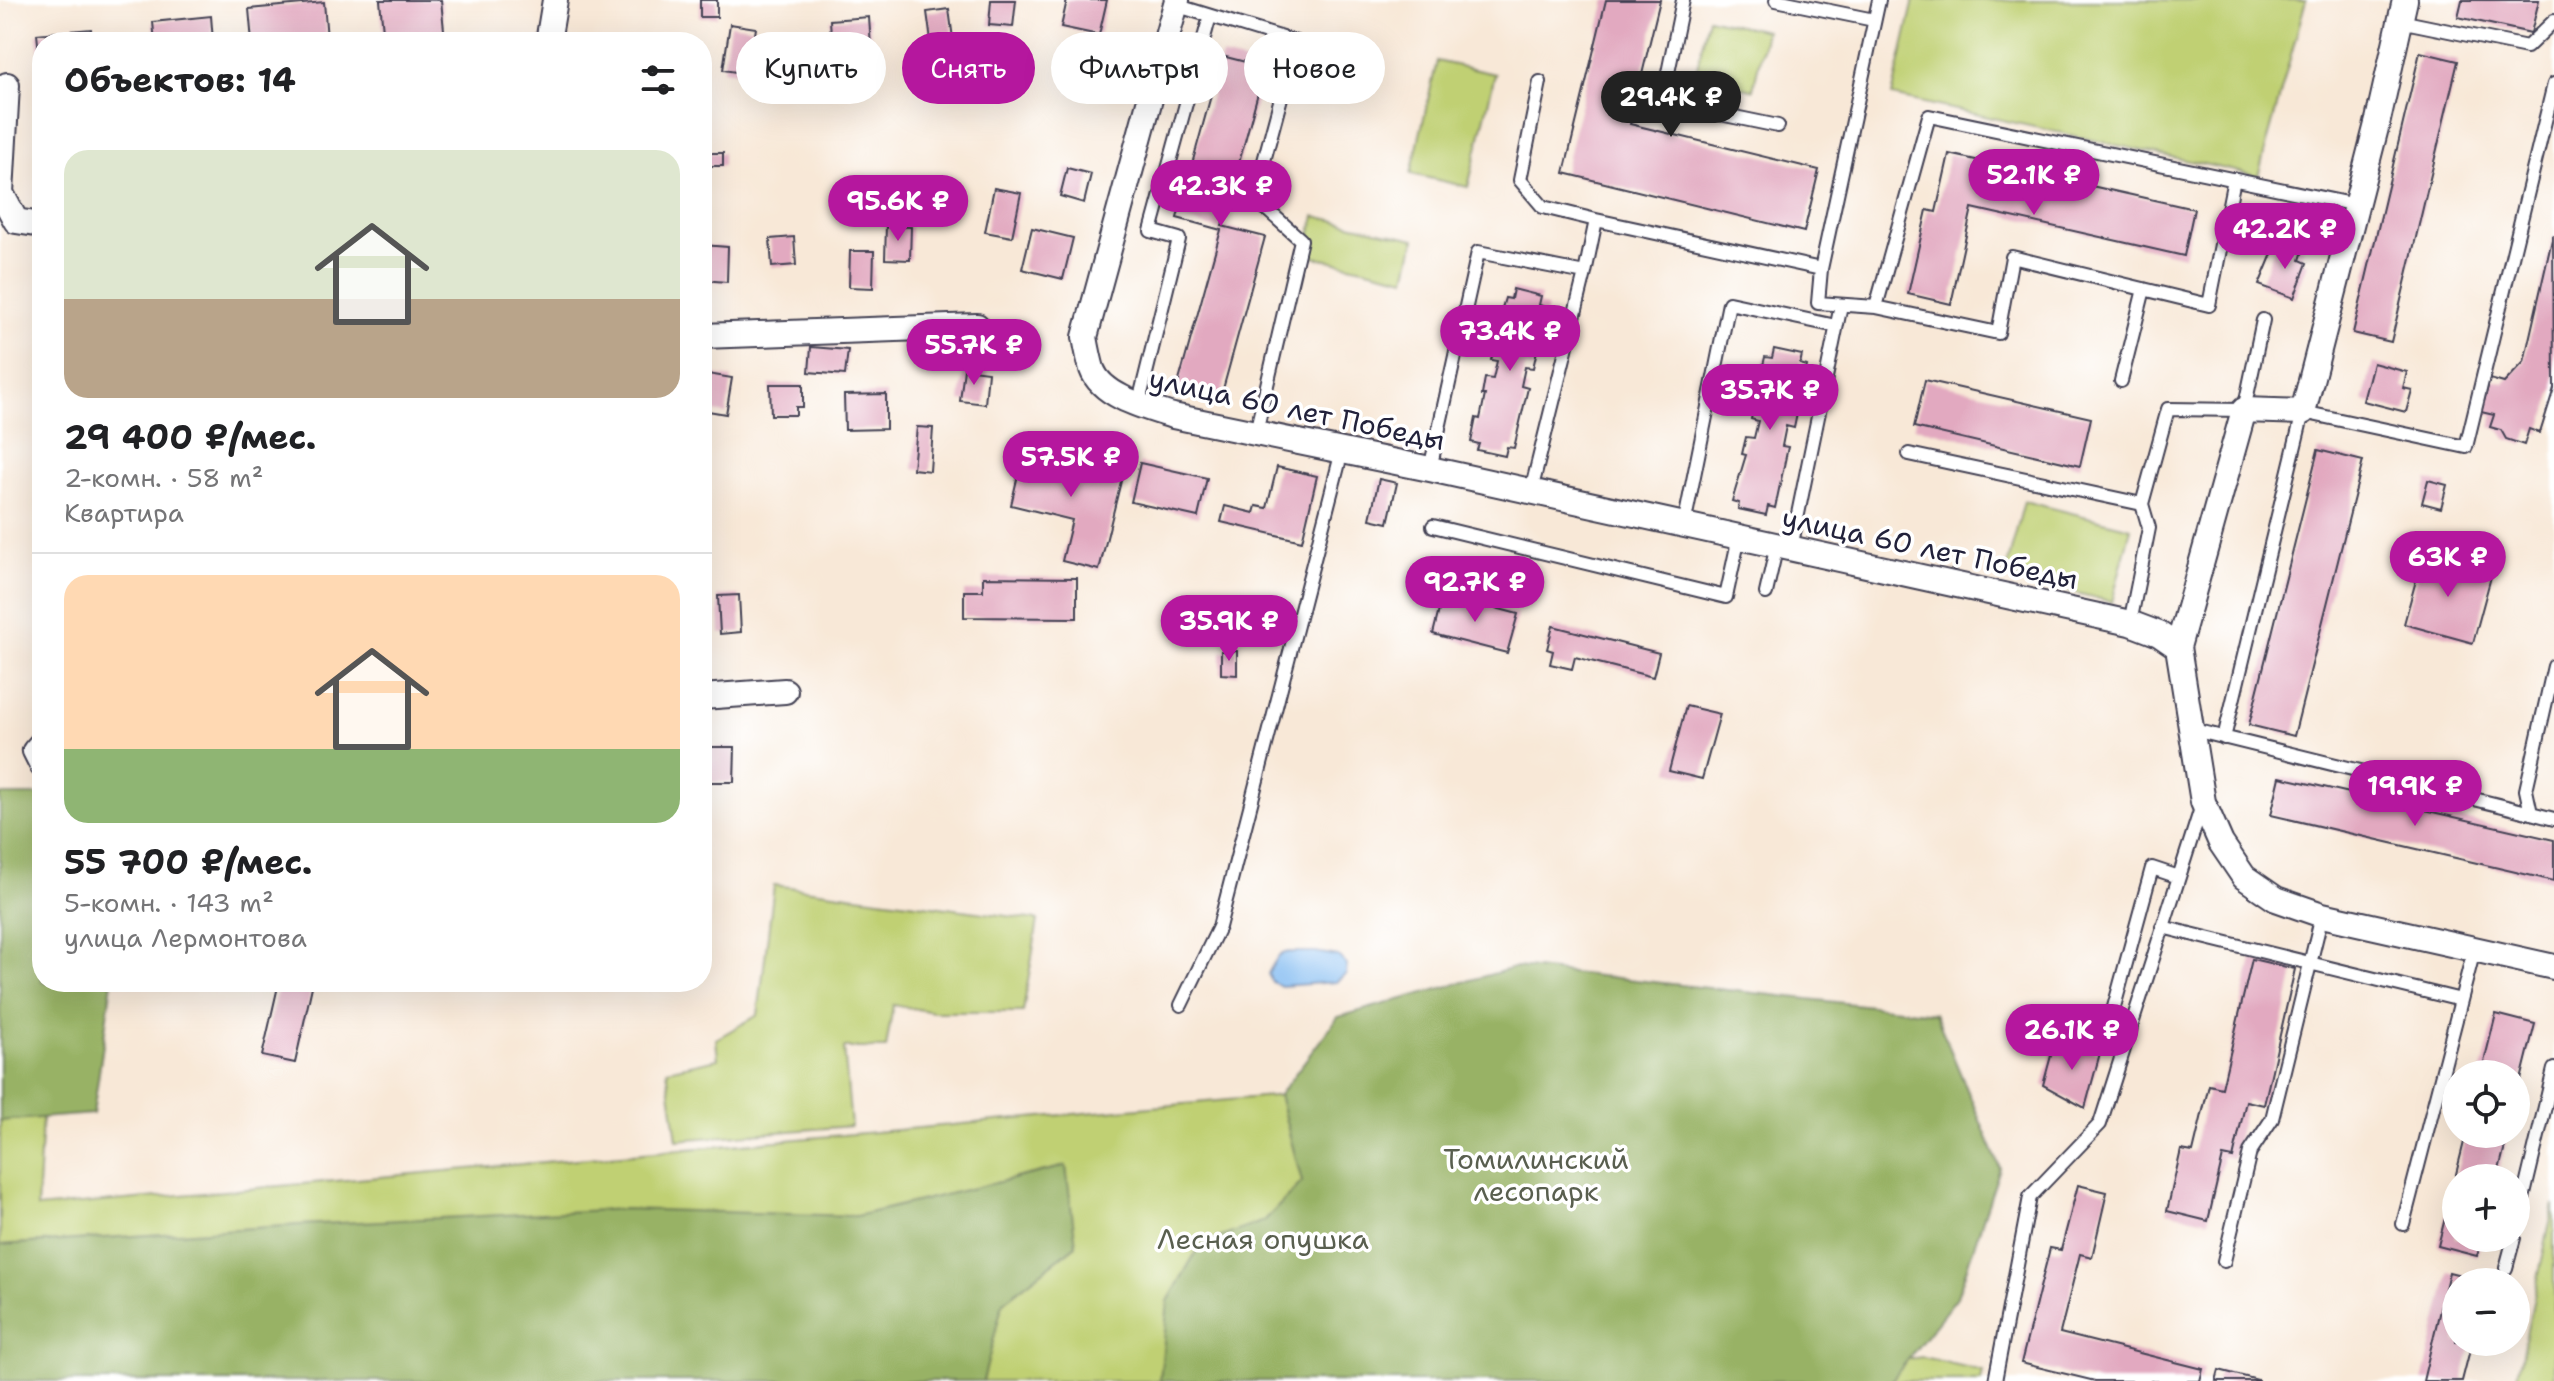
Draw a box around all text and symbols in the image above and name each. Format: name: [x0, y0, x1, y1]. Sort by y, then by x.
chip: Купить: [736, 32, 886, 104]
chip: Снять: [902, 32, 1035, 104]
chip: Фильтры: [1051, 32, 1228, 104]
chip: Новое: [1244, 32, 1385, 104]
text: Объектов: 14: [64, 57, 296, 103]
icon: filters: [636, 58, 680, 102]
pin: 29.4K ₽: [1597, 71, 1745, 139]
text: 29.4K ₽: [1619, 79, 1723, 114]
pin: 52.1K ₽: [1960, 149, 2108, 217]
text: 52.1K ₽: [1986, 157, 2082, 192]
pin: 42.3K ₽: [1147, 160, 1295, 228]
text: 42.3K ₽: [1169, 168, 1273, 203]
pin: 95.6K ₽: [824, 175, 972, 243]
text: 95.6K ₽: [846, 183, 950, 218]
icon: home: [300, 202, 444, 346]
pin: 42.2K ₽: [2211, 203, 2359, 271]
text: 42.2K ₽: [2233, 211, 2338, 246]
pin: 73.4K ₽: [1436, 305, 1584, 373]
text: 73.4K ₽: [1458, 313, 1562, 348]
pin: 55.7K ₽: [900, 319, 1048, 387]
text: 55.7K ₽: [924, 327, 1024, 362]
street label: улица 60 лет Победы: [1146, 359, 1448, 459]
pin: 35.7K ₽: [1696, 364, 1844, 432]
text: 35.7K ₽: [1720, 372, 1821, 407]
text: 29 400 ₽/мес.: [64, 414, 316, 460]
pin: 57.5K ₽: [997, 431, 1145, 499]
text: 57.5K ₽: [1021, 439, 1121, 474]
text: 2-комн. · 58 m²: [64, 460, 264, 495]
text: Квартира: [64, 495, 184, 530]
street label: улица 60 лет Победы: [1779, 498, 2081, 598]
pin: 63K ₽: [2392, 531, 2504, 599]
text: 63K ₽: [2408, 539, 2488, 574]
pin: 92.7K ₽: [1401, 556, 1549, 624]
text: 92.7K ₽: [1423, 564, 1527, 599]
pin: 35.9K ₽: [1155, 595, 1303, 663]
text: 35.9K ₽: [1179, 603, 1279, 638]
icon: home: [300, 627, 444, 771]
pin: 19.9K ₽: [2341, 760, 2489, 828]
text: 19.9K ₽: [2367, 768, 2463, 803]
text: 55 700 ₽/мес.: [64, 839, 312, 885]
text: 5-комн. · 143 m²: [64, 885, 274, 920]
text: улица Лермонтова: [64, 920, 307, 955]
pin: 26.1K ₽: [1998, 1004, 2146, 1072]
text: 26.1K ₽: [2023, 1012, 2121, 1047]
map controls: [2442, 1060, 2530, 1356]
button: locate: [2442, 1060, 2530, 1148]
park label: Томилинский лесопарк: [1443, 1140, 1629, 1210]
button: +: [2442, 1164, 2530, 1252]
park label: Лесная опушка: [1157, 1220, 1369, 1258]
button: −: [2442, 1268, 2530, 1356]

